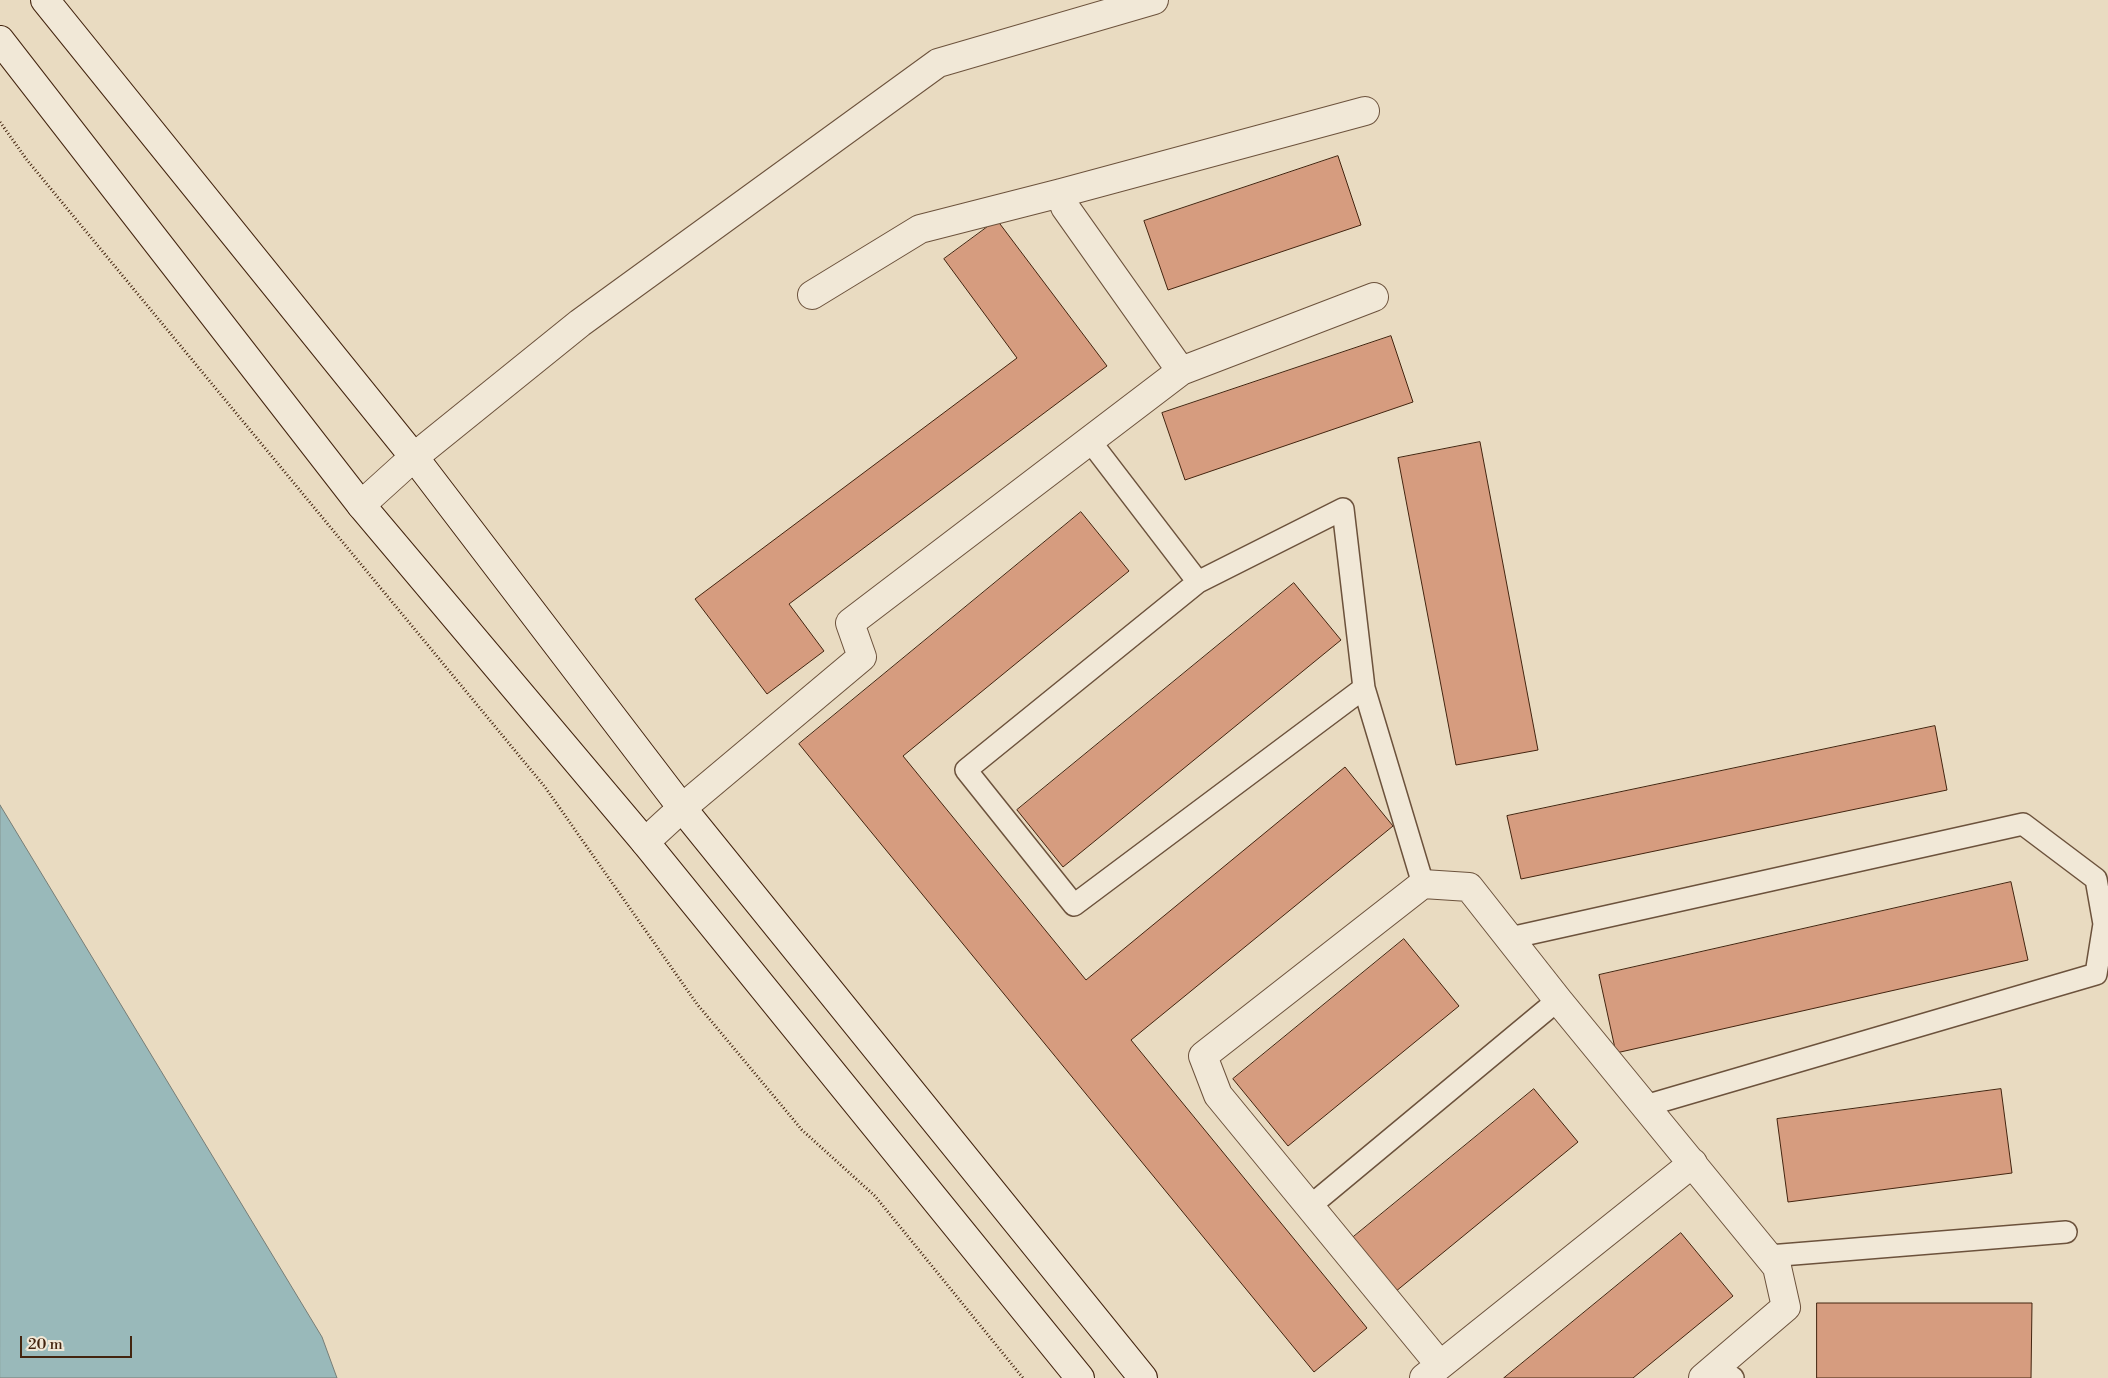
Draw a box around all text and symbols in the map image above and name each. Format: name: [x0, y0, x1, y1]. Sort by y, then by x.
scale bar: [22, 1326, 135, 1358]
text: 20 m: [28, 1335, 63, 1354]

